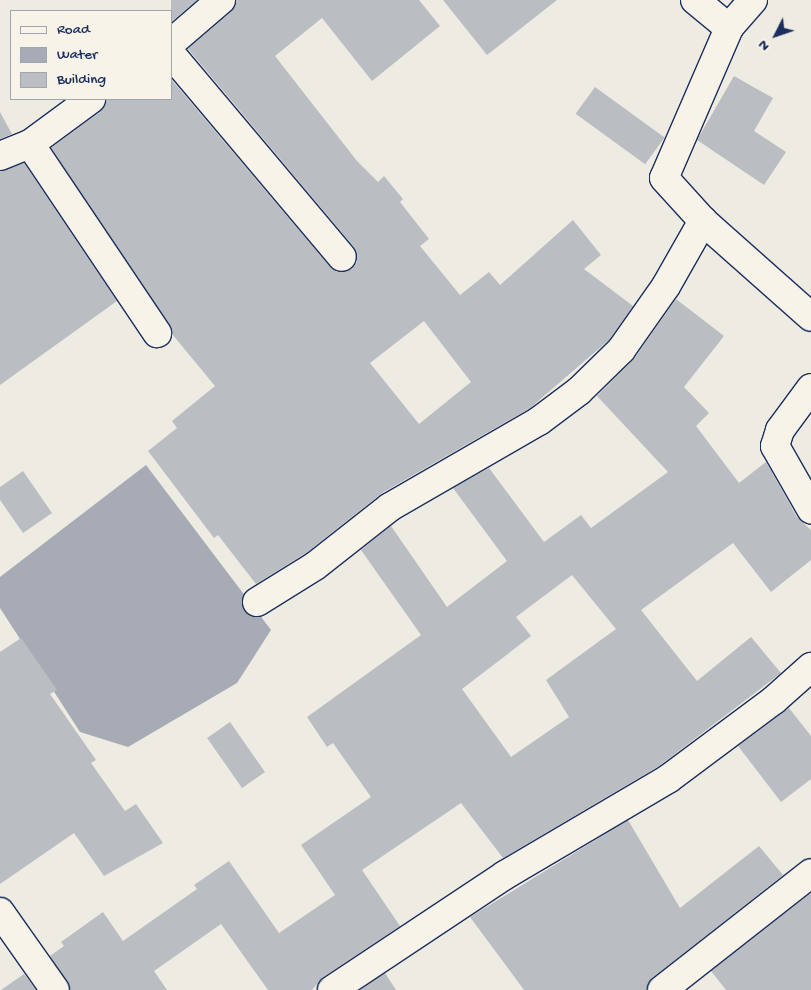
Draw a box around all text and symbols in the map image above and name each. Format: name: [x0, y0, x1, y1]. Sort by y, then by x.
legend: [10, 10, 172, 100]
north arrow: [751, 10, 801, 60]
text: Road: [57, 21, 90, 39]
text: N: [755, 36, 774, 54]
text: Water: [57, 46, 97, 64]
text: Building: [57, 71, 106, 89]

